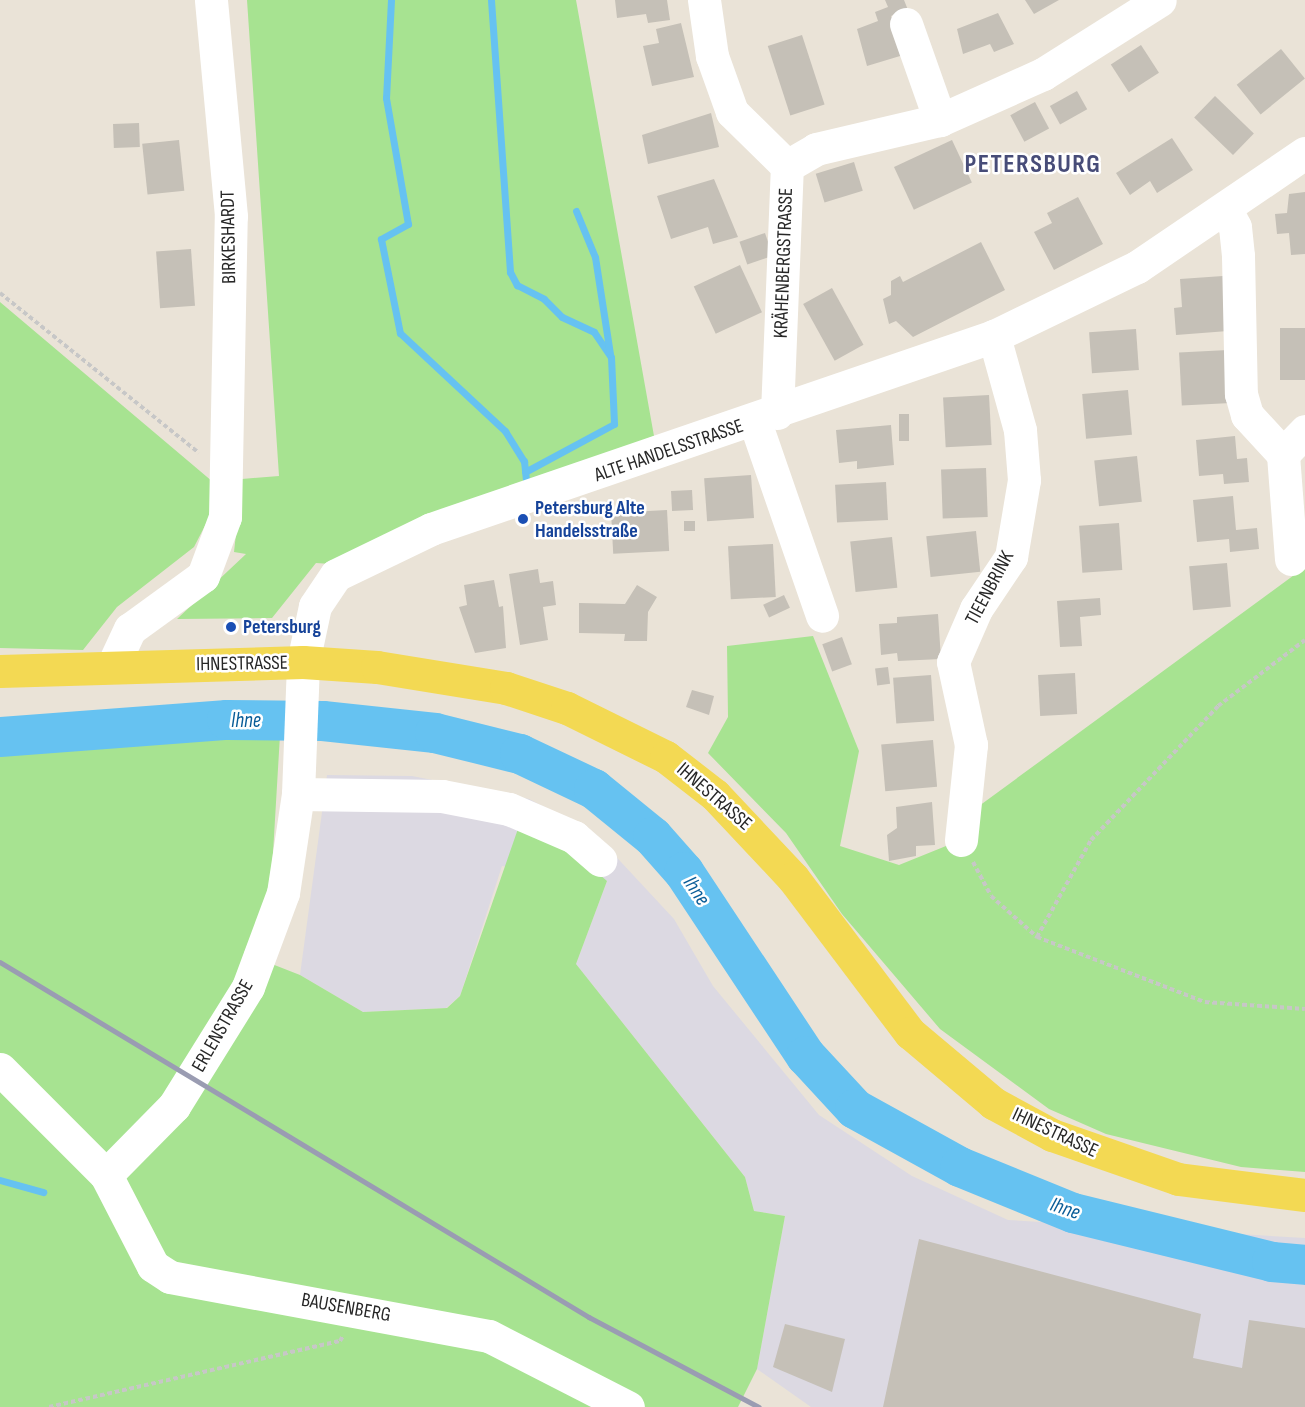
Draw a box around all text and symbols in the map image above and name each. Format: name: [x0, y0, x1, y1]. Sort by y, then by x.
district label: PETERSBURG: [964, 149, 1102, 181]
street label: KRÄHENBERGSTRASSE: [769, 187, 799, 339]
street label: BIRKESHARDT: [216, 190, 242, 284]
street label: ALTE HANDELSSTRASSE: [591, 414, 747, 488]
place label: Petersburg Alte Handelsstraße: [535, 496, 645, 543]
marker: Petersburg Alte Handelsstraße: [516, 512, 530, 526]
street label: TIEENBRINK: [961, 547, 1019, 629]
place label: Petersburg: [243, 615, 321, 639]
marker: Petersburg: [224, 620, 238, 634]
street label: IHNESTRASSE: [196, 651, 288, 677]
water label: Ihne: [231, 708, 261, 734]
street label: IHNESTRASSE: [671, 758, 757, 836]
water label: Ihne: [677, 872, 715, 910]
street label: ERLENSTRASSE: [187, 976, 259, 1076]
street label: IHNESTRASSE: [1008, 1103, 1102, 1163]
water label: Ihne: [1047, 1192, 1083, 1226]
street label: BAUSENBERG: [299, 1288, 393, 1328]

